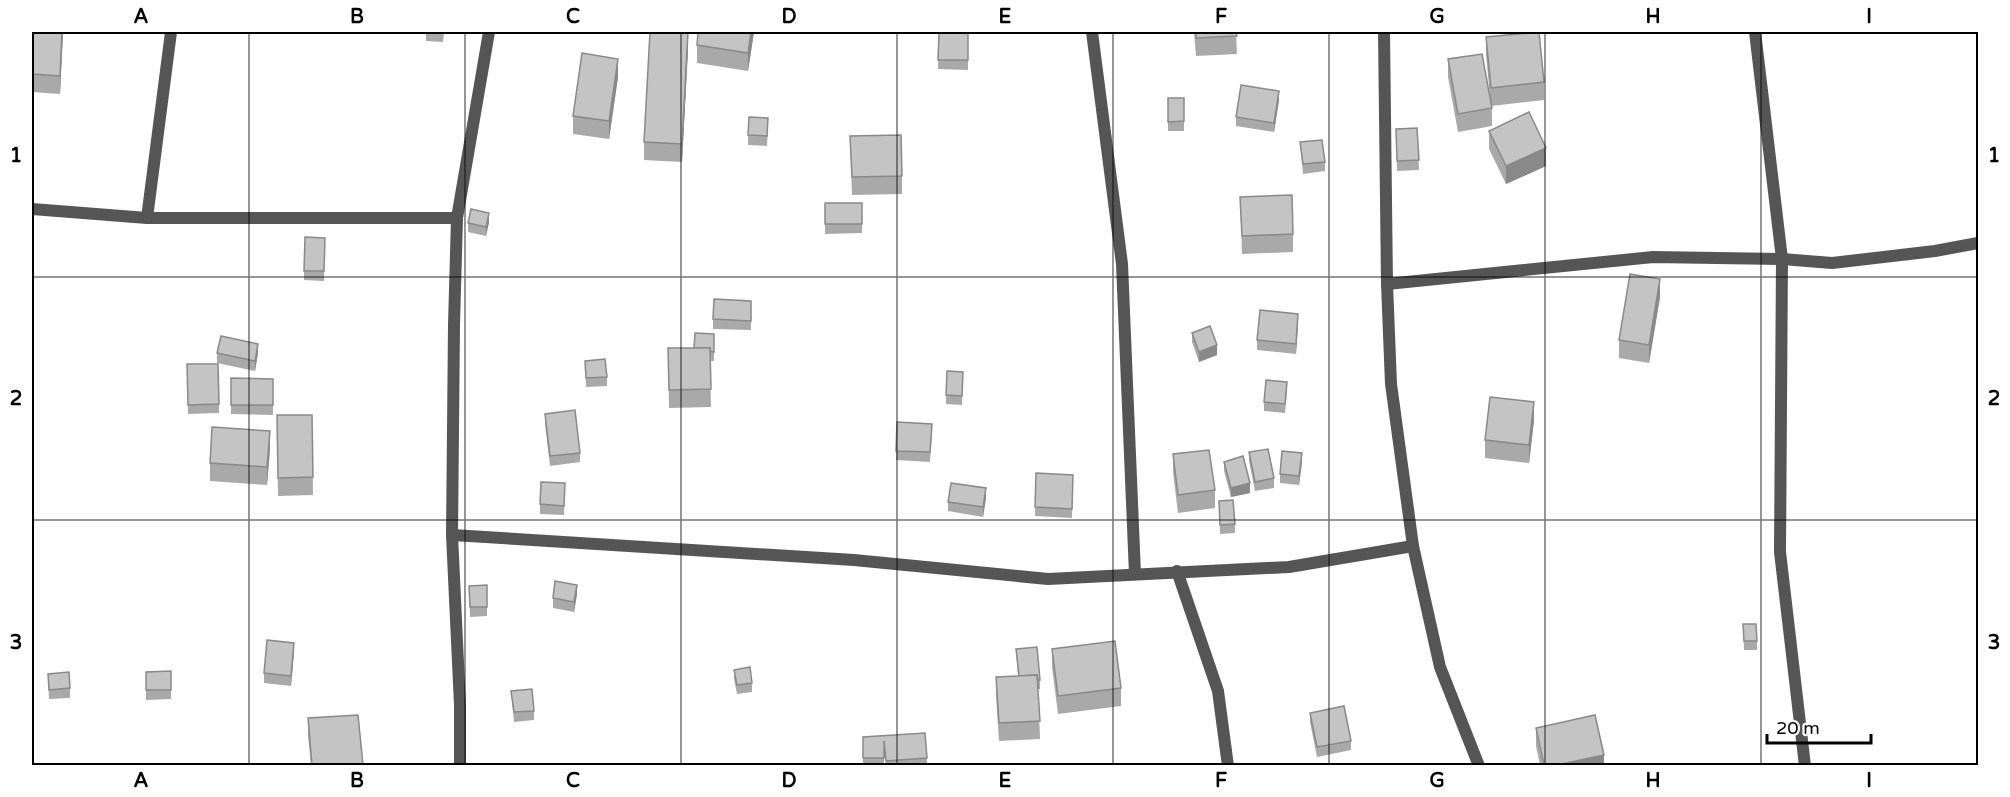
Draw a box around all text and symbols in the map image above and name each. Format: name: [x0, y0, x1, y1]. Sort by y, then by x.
text: A: [134, 5, 149, 29]
text: B: [350, 5, 364, 29]
text: C: [566, 5, 580, 29]
text: D: [781, 5, 797, 29]
text: E: [999, 5, 1012, 29]
text: F: [1215, 5, 1227, 29]
text: G: [1429, 5, 1445, 29]
text: H: [1645, 5, 1661, 29]
text: I: [1866, 5, 1872, 29]
text: 1: [10, 144, 22, 168]
text: 1: [1988, 144, 2000, 168]
text: 2: [10, 387, 22, 411]
text: 2: [1988, 387, 2000, 411]
text: 3: [10, 631, 22, 655]
text: 3: [1988, 631, 2000, 655]
scale bar: [1767, 707, 1870, 745]
text: 20 m: [1776, 717, 1820, 739]
text: A: [134, 769, 149, 793]
text: B: [350, 769, 364, 793]
text: C: [566, 769, 580, 793]
text: D: [781, 769, 797, 793]
text: E: [999, 769, 1012, 793]
text: F: [1215, 769, 1227, 793]
text: G: [1429, 769, 1445, 793]
text: H: [1645, 769, 1661, 793]
text: I: [1866, 769, 1872, 793]

